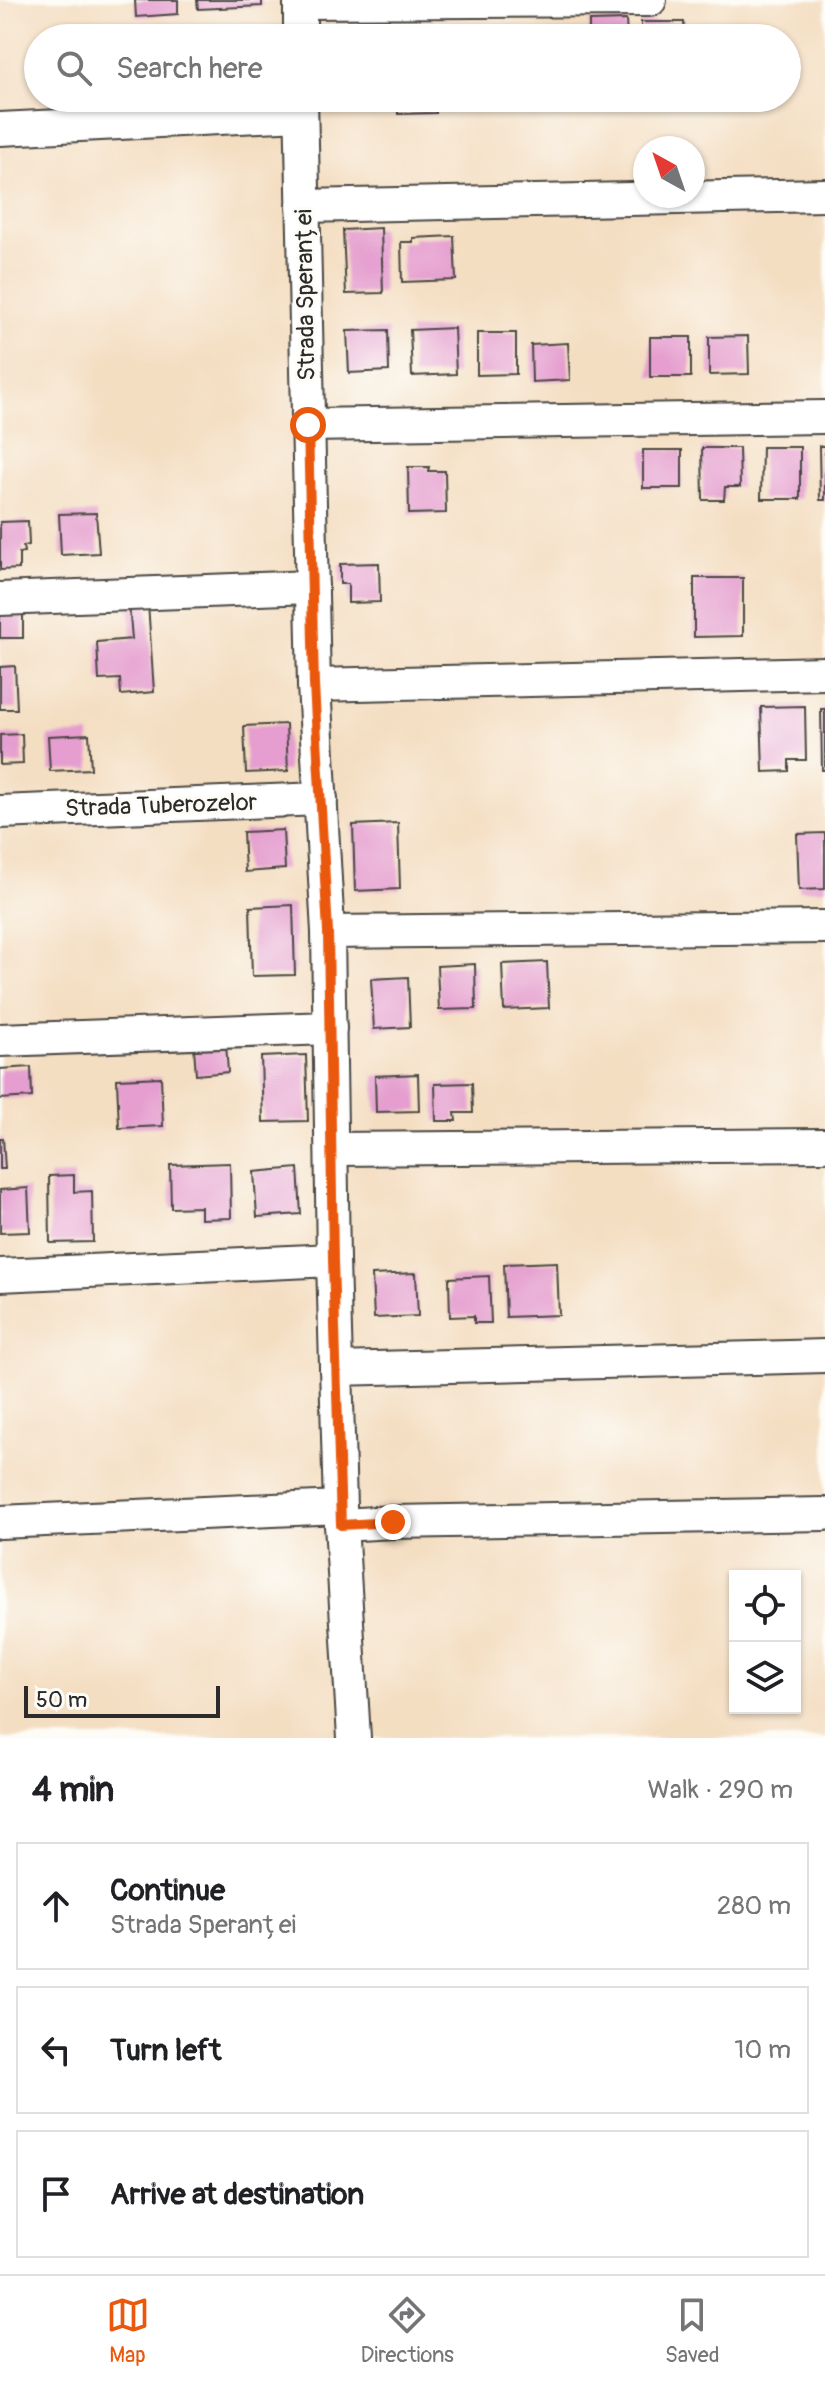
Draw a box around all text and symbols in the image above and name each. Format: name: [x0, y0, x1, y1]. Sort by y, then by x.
search box: [24, 24, 801, 112]
icon: search: [52, 46, 96, 90]
text: Search here: [116, 50, 263, 87]
north arrow: [633, 136, 705, 208]
street label: Strada Speranței: [290, 209, 321, 381]
route start: [290, 407, 326, 443]
street label: Strada Tuberozelor: [64, 788, 258, 823]
route end: [375, 1504, 411, 1540]
map controls: [729, 1570, 801, 1714]
button: locate: [729, 1570, 801, 1642]
button: layers: [729, 1642, 801, 1714]
scale bar: [24, 1682, 220, 1718]
text: 50 m: [36, 1686, 87, 1714]
text: 4 min: [32, 1769, 114, 1812]
text: Walk · 290 m: [648, 1774, 793, 1806]
text: Continue: [110, 1872, 225, 1909]
icon: ahead: [34, 1884, 78, 1928]
text: 280 m: [717, 1890, 791, 1922]
text: Strada Speranței: [110, 1909, 296, 1941]
icon: left: [34, 2028, 78, 2072]
text: Turn left: [110, 2032, 221, 2069]
text: 10 m: [734, 2034, 791, 2066]
icon: arrive: [34, 2172, 78, 2216]
text: Arrive at destination: [110, 2176, 364, 2213]
tab: Map: [106, 2293, 150, 2369]
tab: Directions: [361, 2293, 454, 2369]
tab: Saved: [665, 2293, 719, 2369]

